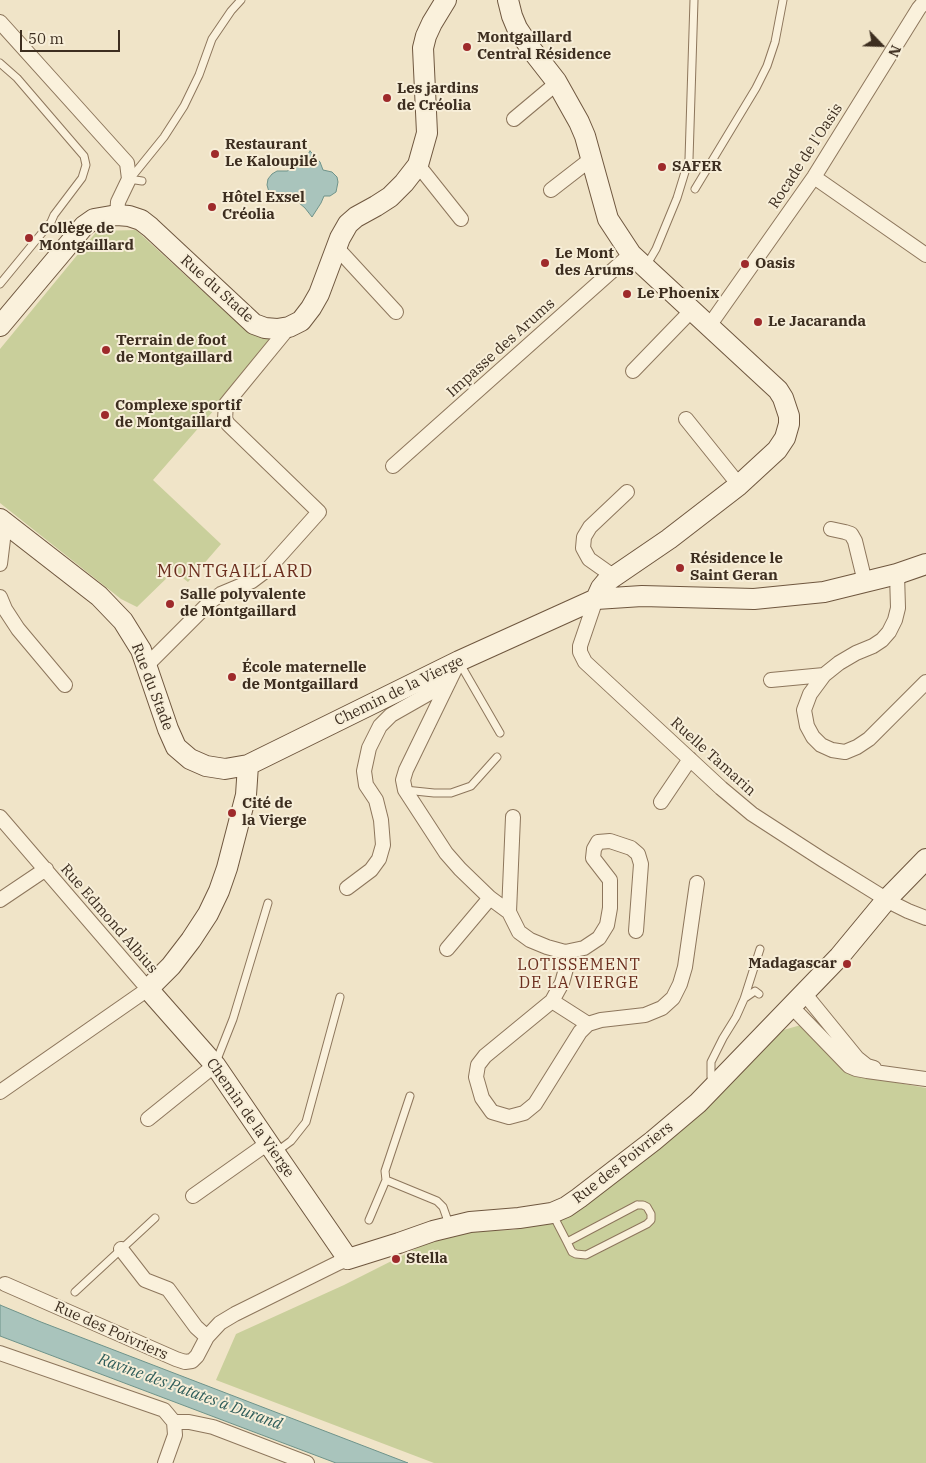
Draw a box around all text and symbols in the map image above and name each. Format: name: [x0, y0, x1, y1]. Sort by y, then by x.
scale bar: [22, 20, 122, 52]
north arrow: [856, 20, 906, 70]
text: 50 m: [28, 29, 64, 48]
place label: Montgaillard Central Résidence: [477, 29, 611, 64]
marker: Montgaillard Central Résidence: [461, 41, 473, 53]
text: N: [884, 42, 905, 60]
place label: Les jardins de Créolia: [397, 80, 479, 115]
marker: Les jardins de Créolia: [381, 92, 393, 104]
street label: Rocade de l'Oasis: [765, 100, 847, 212]
place label: Restaurant Le Kaloupilé: [225, 136, 317, 171]
marker: Restaurant Le Kaloupilé: [209, 148, 221, 160]
place label: SAFER: [672, 158, 722, 176]
marker: SAFER: [656, 161, 668, 173]
place label: Hôtel Exsel Créolia: [222, 189, 305, 224]
marker: Hôtel Exsel Créolia: [206, 201, 218, 213]
place label: Collège de Montgaillard: [39, 220, 134, 255]
marker: Collège de Montgaillard: [23, 232, 35, 244]
place label: Le Mont des Arums: [555, 245, 634, 280]
street label: Rue du Stade: [177, 251, 257, 327]
place label: Oasis: [755, 255, 795, 273]
marker: Le Mont des Arums: [539, 257, 551, 269]
marker: Oasis: [739, 258, 751, 270]
place label: Le Phoenix: [637, 285, 719, 303]
marker: Le Phoenix: [621, 288, 633, 300]
street label: Impasse des Arums: [443, 295, 559, 401]
place label: Le Jacaranda: [768, 313, 866, 331]
marker: Le Jacaranda: [752, 316, 764, 328]
place label: Terrain de foot de Montgaillard: [116, 332, 232, 367]
marker: Terrain de foot de Montgaillard: [100, 344, 112, 356]
place label: Complexe sportif de Montgaillard: [115, 397, 241, 432]
marker: Complexe sportif de Montgaillard: [99, 409, 111, 421]
place label: Résidence le Saint Geran: [690, 550, 783, 585]
district label: MONTGAILLARD: [155, 561, 315, 583]
marker: Résidence le Saint Geran: [674, 562, 686, 574]
place label: Salle polyvalente de Montgaillard: [180, 586, 306, 621]
marker: Salle polyvalente de Montgaillard: [164, 598, 176, 610]
street label: Rue du Stade: [127, 641, 177, 733]
street label: Chemin de la Vierge: [332, 652, 466, 730]
place label: École maternelle de Montgaillard: [242, 659, 367, 694]
marker: École maternelle de Montgaillard: [226, 671, 238, 683]
street label: Ruelle Tamarin: [667, 714, 759, 800]
place label: Cité de la Vierge: [242, 795, 307, 830]
marker: Cité de la Vierge: [226, 807, 238, 819]
street label: Rue Edmond Albius: [57, 861, 161, 977]
district label: LOTISSEMENT DE LA VIERGE: [516, 955, 642, 993]
place label: Madagascar: [748, 955, 837, 973]
marker: Madagascar: [841, 958, 853, 970]
street label: Chemin de la Vierge: [202, 1055, 298, 1181]
street label: Rue des Poivriers: [569, 1118, 677, 1208]
place label: Stella: [406, 1250, 448, 1268]
marker: Stella: [390, 1253, 402, 1265]
street label: Rue des Poivriers: [51, 1298, 171, 1364]
water label: Ravine des Patates à Durand: [96, 1350, 284, 1434]

